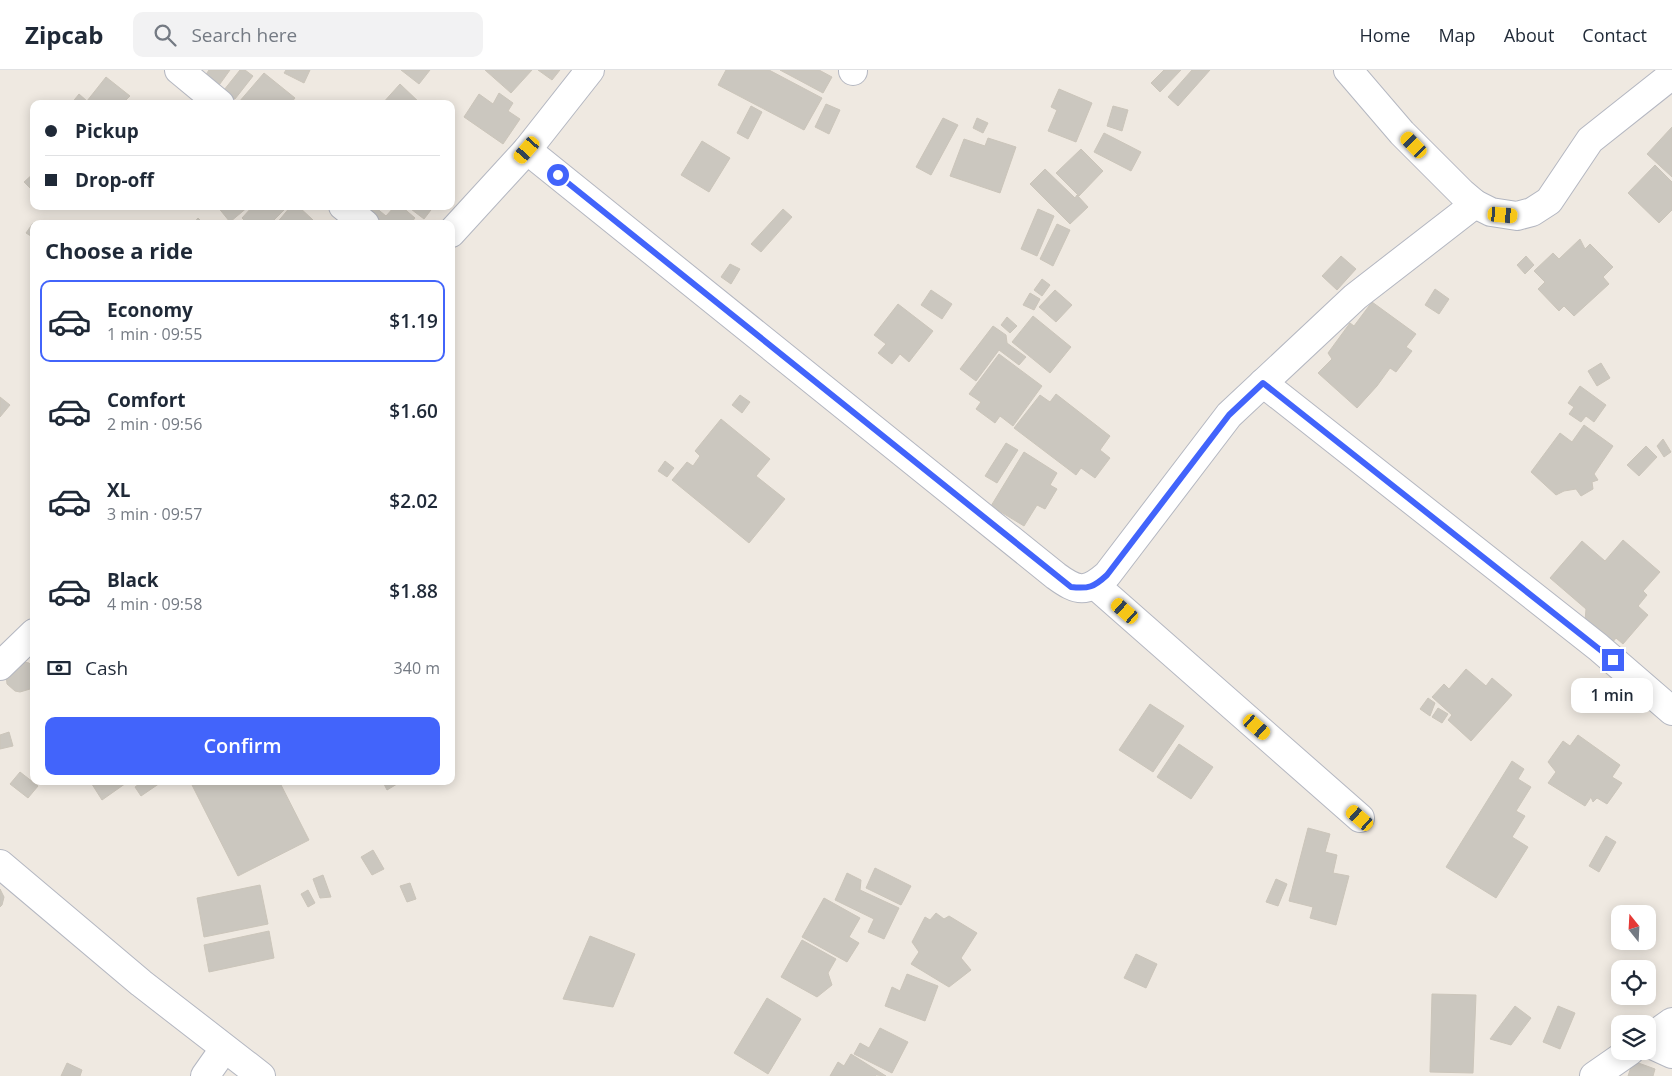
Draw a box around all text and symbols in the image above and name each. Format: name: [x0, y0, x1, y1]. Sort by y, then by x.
search box: [133, 12, 483, 57]
text: Zipcab: [25, 18, 103, 51]
icon: search: [151, 21, 179, 49]
text: Search here: [191, 22, 297, 48]
text: Home: [1360, 23, 1410, 47]
text: Map: [1438, 23, 1476, 47]
text: About: [1504, 23, 1554, 47]
text: Contact: [1582, 23, 1647, 47]
text: Pickup: [75, 118, 139, 144]
car: [1398, 129, 1429, 161]
car: [511, 134, 542, 166]
route start: [547, 164, 569, 186]
text: Drop-off: [75, 167, 154, 193]
car: [1487, 206, 1518, 224]
text: Choose a ride: [45, 235, 193, 265]
text: Economy: [107, 297, 193, 323]
icon: car: [47, 299, 92, 344]
text: $1.19: [389, 308, 438, 334]
text: 1 min · 09:55: [107, 323, 202, 345]
text: Comfort: [107, 387, 186, 413]
icon: car: [47, 389, 92, 434]
text: $1.60: [389, 398, 438, 424]
text: 2 min · 09:56: [107, 413, 202, 435]
text: XL: [107, 477, 130, 503]
icon: car: [47, 479, 92, 524]
text: $2.02: [389, 488, 438, 514]
text: 3 min · 09:57: [107, 503, 202, 525]
text: Black: [107, 567, 159, 593]
icon: car: [47, 569, 92, 614]
text: $1.88: [389, 578, 438, 604]
text: 4 min · 09:58: [107, 593, 202, 615]
car: [1108, 595, 1141, 627]
route end: [1602, 649, 1624, 671]
icon: cash: [45, 654, 73, 682]
text: Cash: [85, 655, 128, 681]
text: 340 m: [394, 657, 440, 679]
callout: 1 min: [1572, 678, 1654, 712]
text: 1 min: [1590, 684, 1634, 706]
car: [1240, 711, 1273, 743]
button: Confirm: [45, 717, 440, 775]
car: [1343, 802, 1376, 834]
north arrow: [1611, 905, 1656, 950]
map controls: [1611, 905, 1656, 1060]
button: locate: [1611, 960, 1656, 1005]
button: layers: [1611, 1015, 1656, 1060]

